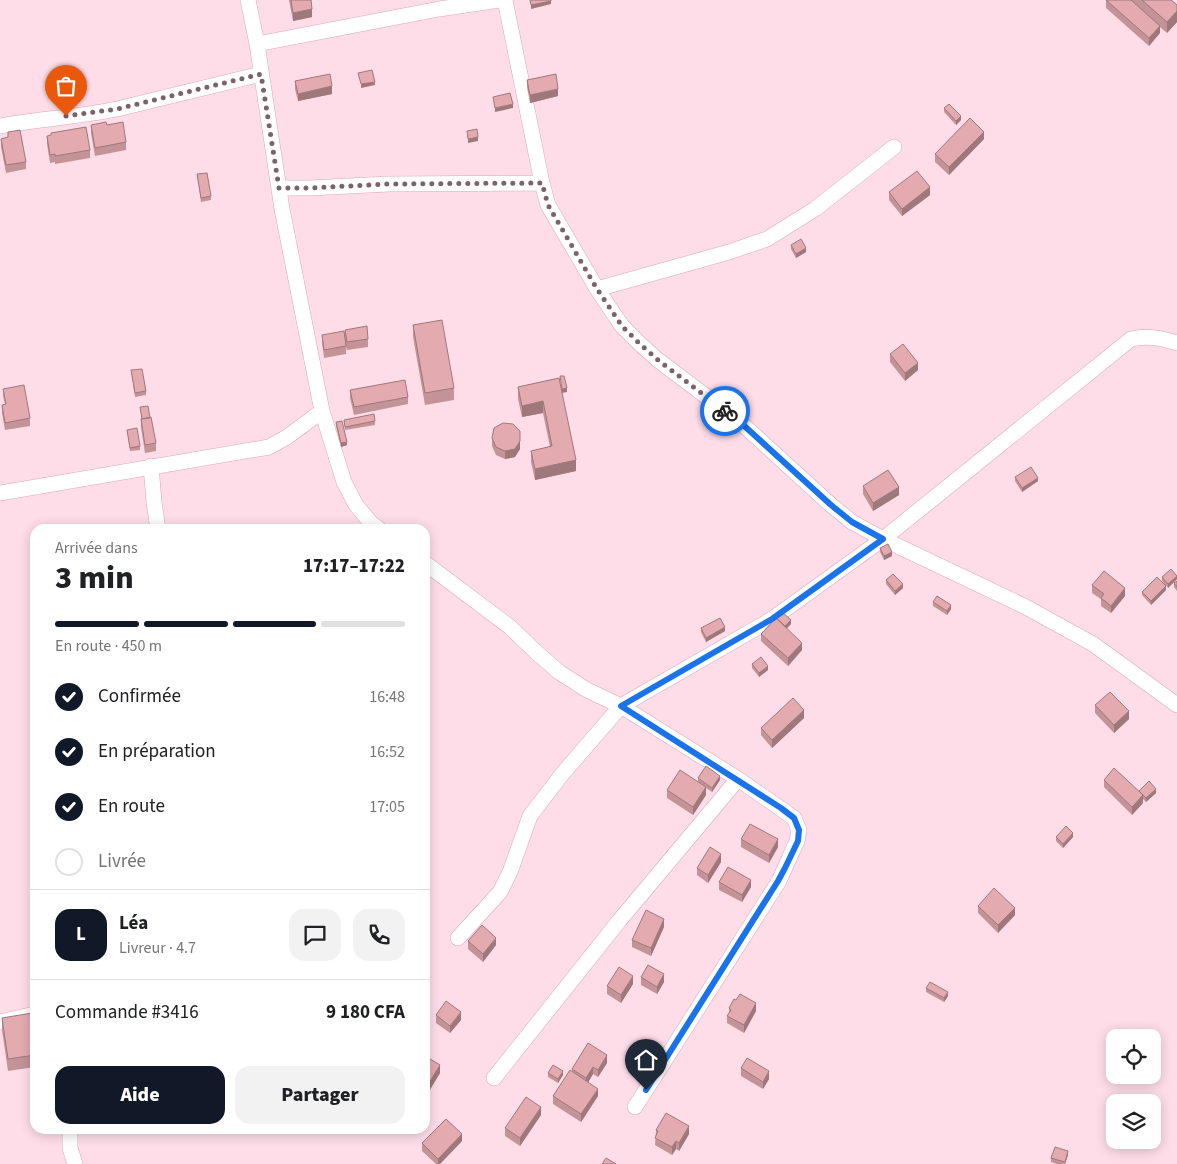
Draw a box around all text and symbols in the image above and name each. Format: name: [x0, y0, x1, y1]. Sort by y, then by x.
pin: [45, 65, 87, 116]
icon: bag: [52, 72, 80, 100]
courier: [700, 386, 750, 436]
icon: bike: [711, 397, 739, 425]
text: Arrivée dans: [55, 537, 138, 559]
text: 17:17–17:22: [303, 553, 405, 580]
text: 3 min: [55, 555, 134, 601]
text: En route · 450 m: [55, 635, 162, 657]
icon: check: [55, 683, 83, 711]
text: Confirmée: [98, 683, 181, 710]
text: 16:48: [369, 686, 405, 708]
icon: check: [55, 738, 83, 766]
text: En préparation: [98, 738, 216, 765]
text: 16:52: [369, 741, 405, 763]
icon: check: [55, 793, 83, 821]
text: En route: [98, 793, 165, 820]
text: 17:05: [369, 796, 405, 818]
text: Livrée: [98, 848, 146, 875]
button: chat: [289, 909, 341, 961]
button: phone: [353, 909, 405, 961]
text: Léa: [119, 910, 148, 937]
text: L: [76, 921, 86, 948]
text: Livreur · 4.7: [119, 937, 196, 959]
text: Commande #3416: [55, 999, 199, 1026]
text: 9 180 CFA: [326, 999, 405, 1026]
map controls: [1106, 1029, 1161, 1149]
button: locate: [1106, 1029, 1161, 1084]
pin: [625, 1039, 667, 1090]
icon: home: [632, 1046, 660, 1074]
button: Aide: [55, 1066, 225, 1124]
button: Partager: [235, 1066, 405, 1124]
button: layers: [1106, 1094, 1161, 1149]

